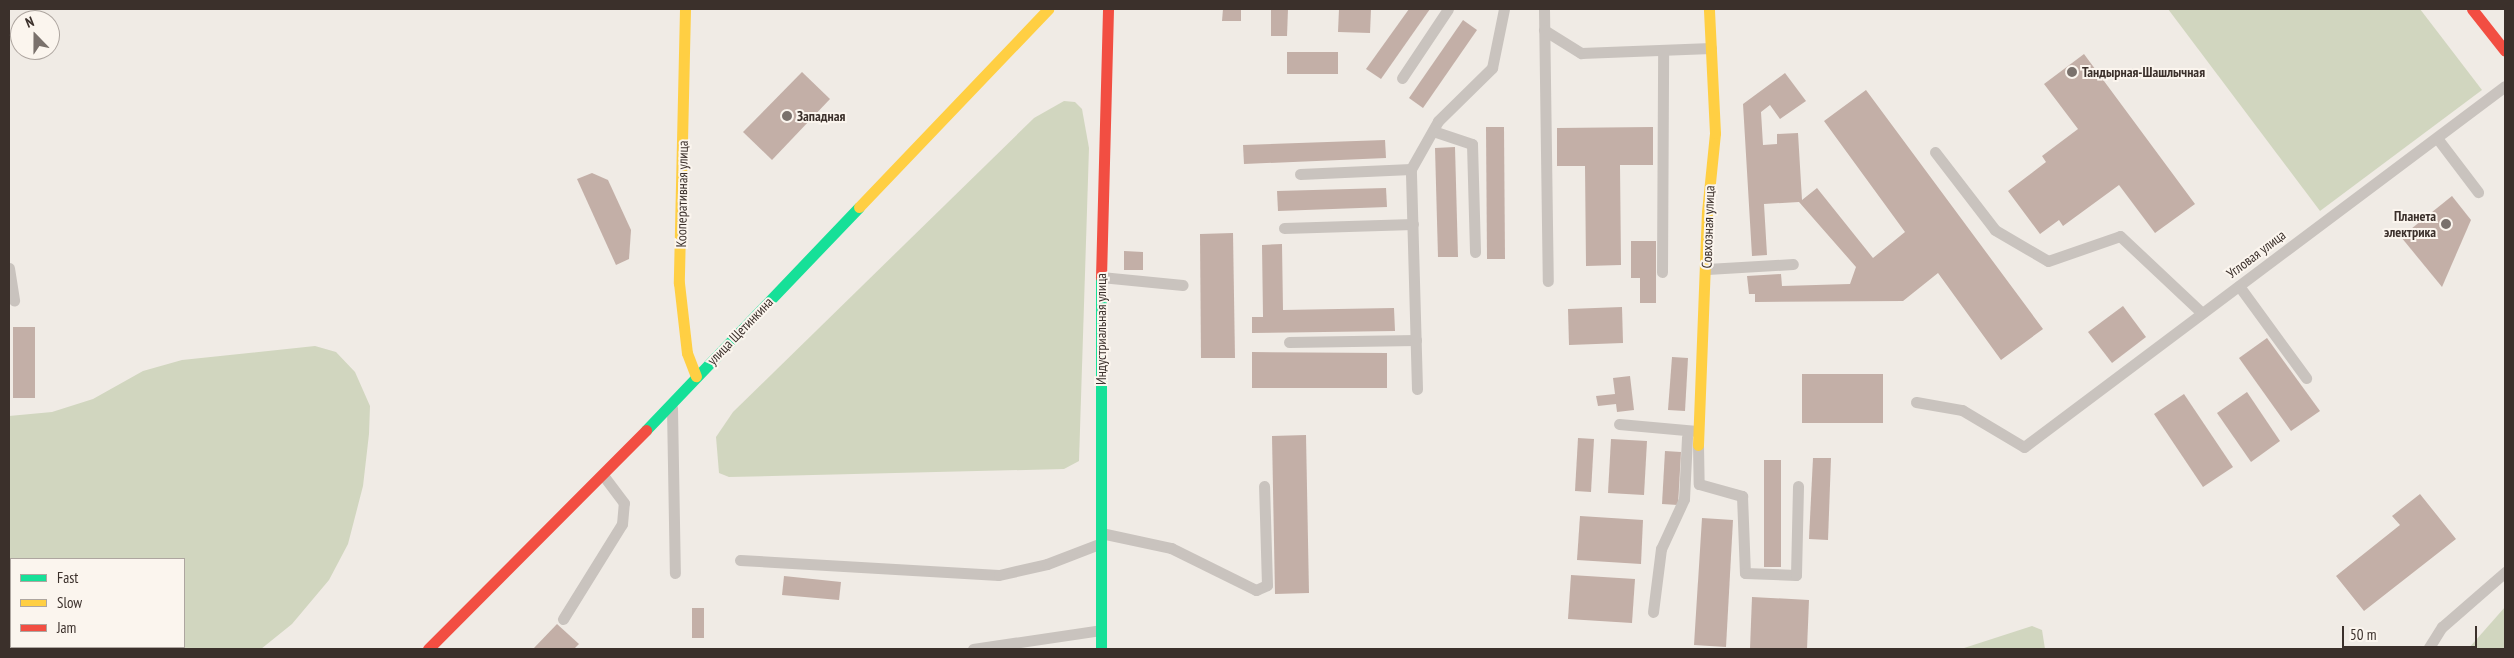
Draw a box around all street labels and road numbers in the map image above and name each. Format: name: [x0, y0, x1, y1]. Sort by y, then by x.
street label: Кооперативная улица: [673, 140, 691, 248]
street label: Совхозная улица: [1698, 185, 1718, 269]
street label: Угловая улица: [2223, 226, 2289, 282]
street label: Индустриальная улица: [1093, 273, 1109, 385]
street label: улица Щетинкина: [704, 294, 776, 368]

